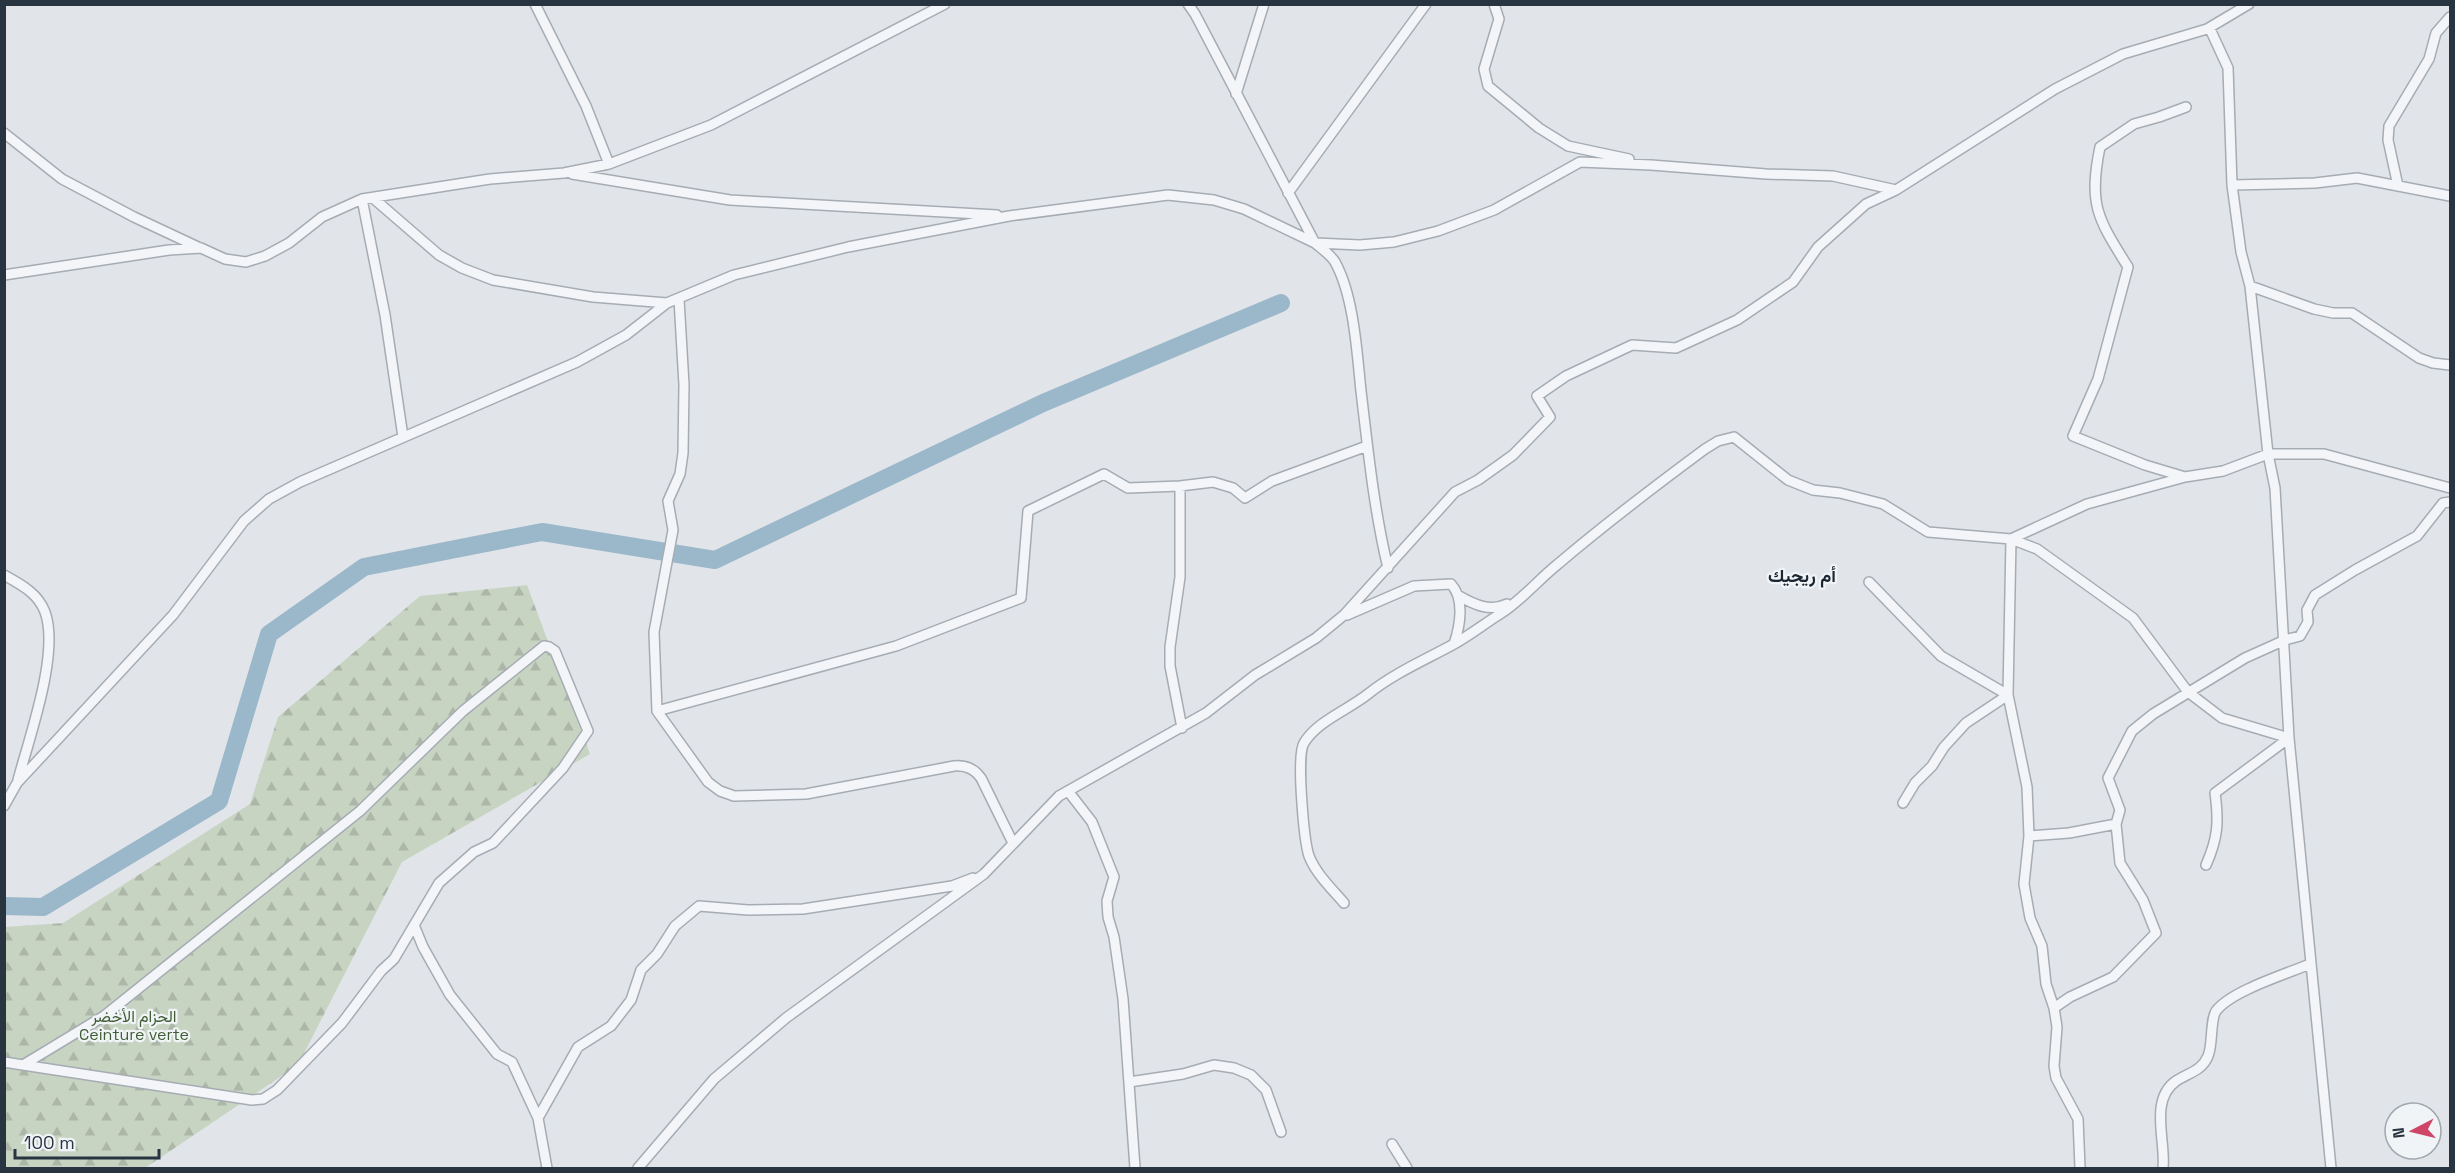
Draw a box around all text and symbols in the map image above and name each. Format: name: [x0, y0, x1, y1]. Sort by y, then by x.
district label: أم ريجيك: [1768, 564, 1836, 588]
park label: الحزام الأخضر Ceinture verte: [79, 1006, 189, 1045]
north arrow: [2383, 1101, 2443, 1161]
scale bar: [15, 1122, 159, 1160]
text: N: [2388, 1126, 2410, 1139]
text: 100 m: [24, 1131, 75, 1154]

